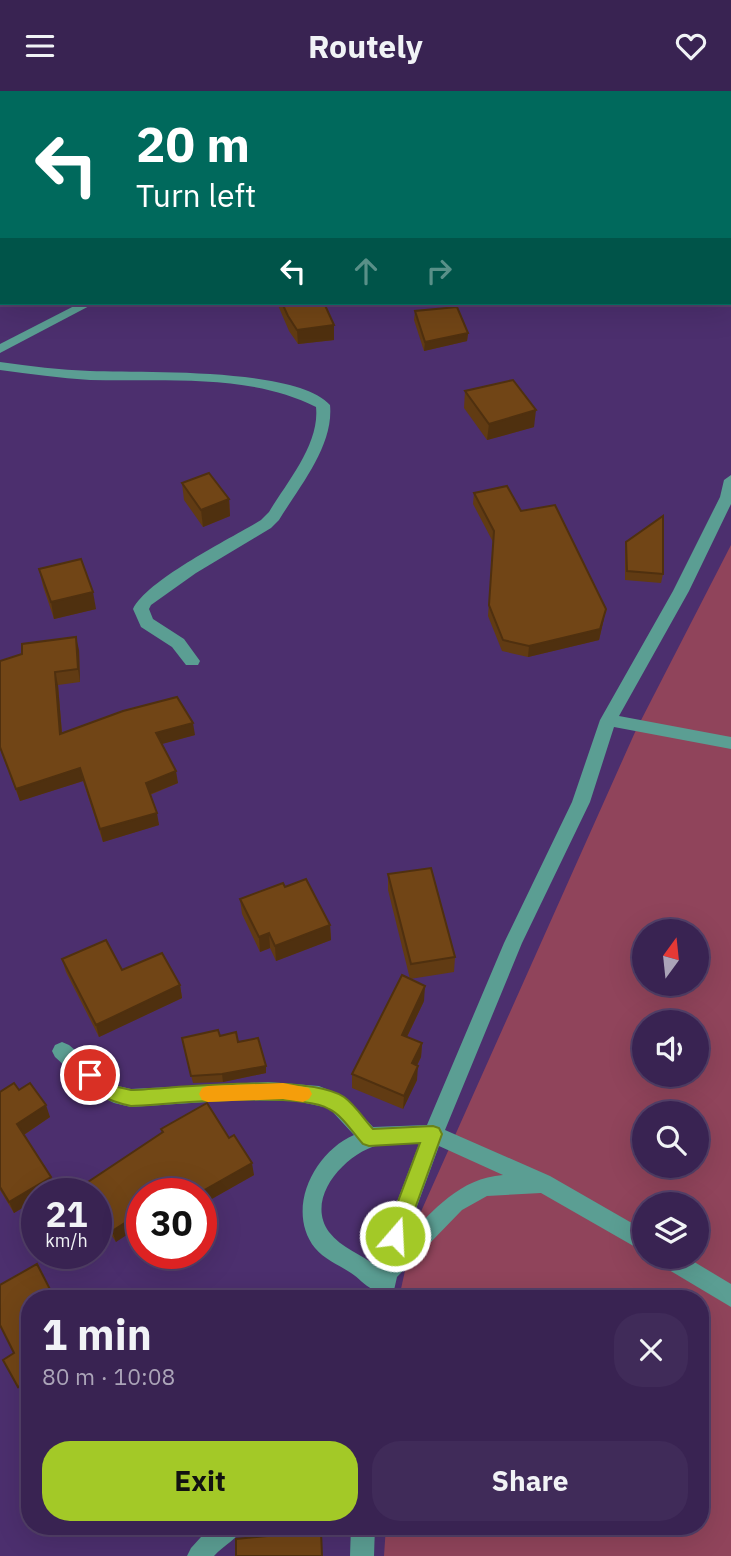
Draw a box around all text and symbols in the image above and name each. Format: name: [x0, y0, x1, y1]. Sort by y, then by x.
text: Routely: [308, 25, 423, 67]
icon: menu: [21, 27, 59, 65]
icon: heart: [672, 27, 710, 65]
text: 20 m: [136, 112, 250, 175]
icon: left: [21, 119, 112, 210]
text: Turn left: [136, 174, 256, 216]
icon: left: [274, 252, 312, 290]
icon: ahead: [347, 252, 385, 290]
icon: right: [420, 252, 458, 290]
north arrow: [632, 919, 709, 996]
map controls: [632, 919, 709, 1269]
button: sound: [632, 1010, 709, 1087]
pin: [60, 1045, 120, 1105]
icon: arrive: [71, 1056, 109, 1094]
button: search: [632, 1101, 709, 1178]
speed limit sign: 30: [126, 1178, 217, 1269]
text: 21: [45, 1191, 88, 1237]
button: layers: [632, 1192, 709, 1269]
position arrow: [358, 1199, 432, 1273]
text: km/h: [45, 1229, 88, 1252]
text: 1 min: [42, 1307, 152, 1362]
button: close: [614, 1313, 688, 1387]
text: 80 m · 10:08: [42, 1361, 175, 1391]
button: Exit: [42, 1441, 358, 1521]
button: Share: [372, 1441, 688, 1521]

